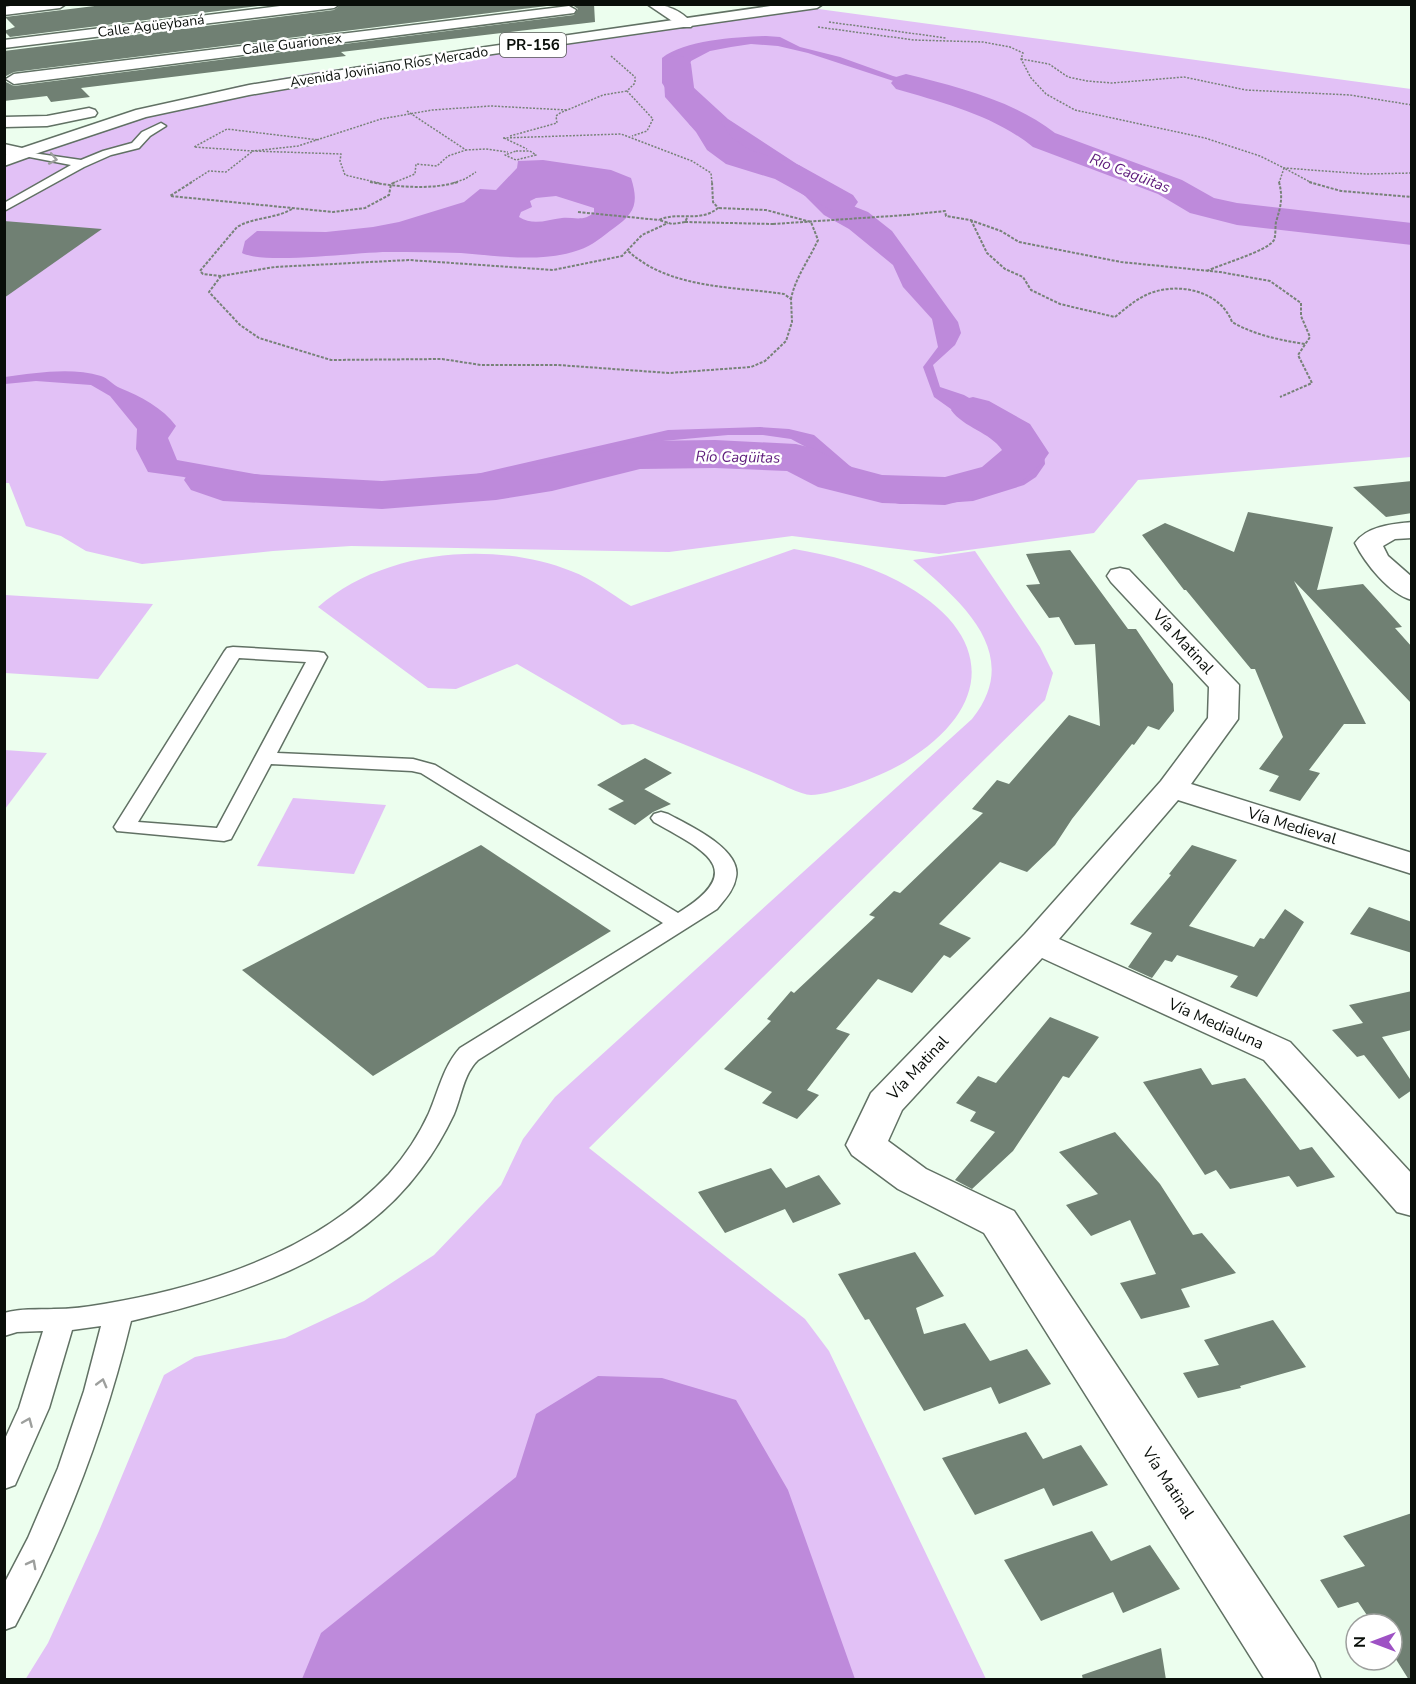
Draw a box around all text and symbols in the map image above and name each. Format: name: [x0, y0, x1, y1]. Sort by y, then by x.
street label: Calle Agüeybaná: [96, 10, 206, 42]
street label: Calle Guarionex: [241, 28, 343, 60]
road number: PR-156: [500, 33, 566, 57]
street label: Avenida Joviniano Ríos Mercado: [289, 42, 490, 92]
water label: Río Cagüitas: [1087, 149, 1173, 197]
one-way arrow: [48, 152, 58, 165]
water label: Río Cagüitas: [696, 446, 780, 468]
street label: Vía Matinal: [1147, 604, 1219, 679]
street label: Vía Medieval: [1244, 802, 1340, 850]
street label: Vía Medialuna: [1164, 993, 1267, 1055]
street label: Vía Matinal: [882, 1031, 954, 1106]
one-way arrow: [95, 1378, 107, 1388]
one-way arrow: [21, 1418, 33, 1429]
street label: Vía Matinal: [1136, 1442, 1199, 1523]
one-way arrow: [25, 1560, 36, 1571]
north arrow: [1344, 1612, 1404, 1672]
text: N: [1349, 1636, 1371, 1648]

